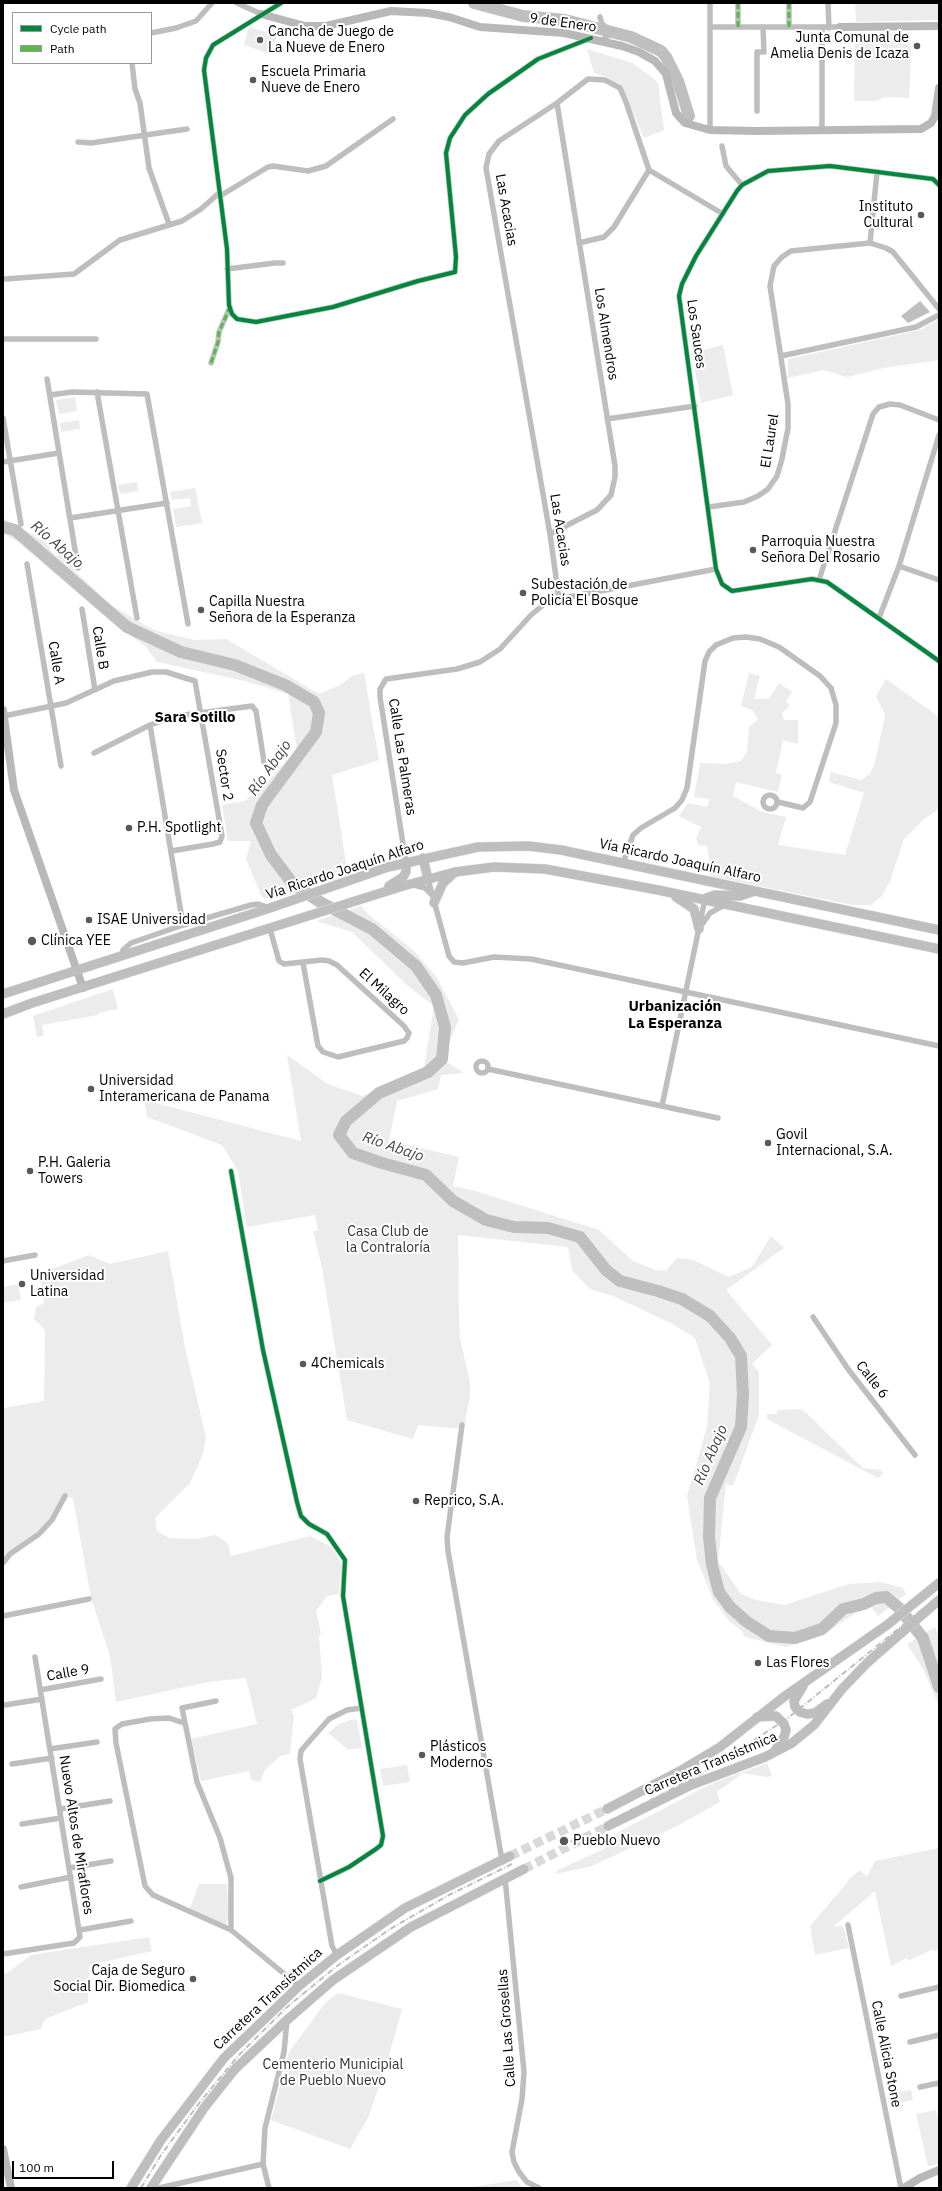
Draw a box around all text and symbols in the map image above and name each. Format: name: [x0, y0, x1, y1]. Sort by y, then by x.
street label: 9 de Enero: [528, 10, 598, 36]
legend: [12, 12, 152, 64]
text: Cycle path: [50, 21, 107, 36]
place label: Cancha de Juego de La Nueve de Enero: [268, 24, 394, 56]
place label: Junta Comunal de Amelia Denis de Icaza: [770, 30, 909, 62]
marker: Cancha de Juego de La Nueve de Enero: [255, 35, 265, 45]
text: Path: [50, 41, 75, 56]
marker: Junta Comunal de Amelia Denis de Icaza: [912, 41, 922, 51]
place label: Escuela Primaria Nueve de Enero: [261, 64, 366, 96]
marker: Escuela Primaria Nueve de Enero: [248, 75, 258, 85]
street label: Las Acacias: [491, 173, 521, 247]
place label: Instituto Cultural: [859, 199, 913, 232]
marker: Instituto Cultural: [916, 210, 926, 220]
street label: Los Almendros: [590, 287, 622, 381]
street label: Los Sauces: [683, 298, 709, 370]
street label: El Laurel: [757, 413, 783, 469]
street label: Las Acacias: [546, 493, 574, 567]
water label: Río Abajo: [27, 517, 87, 573]
place label: Parroquia Nuestra Señora Del Rosario: [761, 534, 880, 566]
marker: Parroquia Nuestra Señora Del Rosario: [748, 545, 758, 555]
place label: Subestación de Policía El Bosque: [531, 577, 639, 610]
marker: Subestación de Policía El Bosque: [518, 588, 528, 598]
place label: Capilla Nuestra Señora de la Esperanza: [209, 594, 355, 626]
marker: Capilla Nuestra Señora de la Esperanza: [196, 605, 206, 615]
street label: Calle B: [88, 625, 112, 671]
street label: Calle A: [44, 640, 68, 686]
street label: Calle Las Palmeras: [384, 697, 420, 817]
district label: Sara Sotillo: [154, 709, 236, 727]
water label: Río Abajo: [244, 737, 296, 799]
street label: Sector 2: [212, 748, 236, 802]
place label: P.H. Spotlight: [137, 820, 221, 836]
marker: P.H. Spotlight: [124, 823, 134, 833]
street label: Vía Ricardo Joaquín Alfaro: [598, 836, 762, 886]
street label: Vía Ricardo Joaquín Alfaro: [264, 837, 426, 903]
place label: ISAE Universidad: [97, 912, 206, 928]
marker: ISAE Universidad: [84, 915, 94, 925]
place label: Clínica YEE: [41, 933, 111, 949]
marker: Clínica YEE: [26, 935, 38, 947]
street label: El Milagro: [355, 965, 413, 1019]
district label: Urbanización La Esperanza: [628, 998, 722, 1033]
place label: Universidad Interamericana de Panama: [99, 1073, 270, 1106]
marker: Universidad Interamericana de Panama: [86, 1084, 96, 1094]
place label: Govil Internacional, S.A.: [776, 1127, 893, 1160]
water label: Río Abajo: [360, 1128, 426, 1166]
marker: Govil Internacional, S.A.: [763, 1138, 773, 1148]
place label: P.H. Galeria Towers: [38, 1155, 111, 1188]
marker: P.H. Galeria Towers: [25, 1166, 35, 1176]
park label: Casa Club de la Contraloría: [346, 1224, 430, 1256]
place label: Universidad Latina: [30, 1268, 105, 1300]
marker: Universidad Latina: [17, 1279, 27, 1289]
place label: 4Chemicals: [311, 1356, 385, 1372]
street label: Calle 6: [852, 1358, 892, 1402]
marker: 4Chemicals: [298, 1359, 308, 1369]
water label: Río Abajo: [690, 1422, 732, 1488]
place label: Reprico, S.A.: [424, 1493, 504, 1509]
marker: Reprico, S.A.: [411, 1496, 421, 1506]
place label: Las Flores: [766, 1655, 830, 1671]
marker: Las Flores: [753, 1658, 763, 1668]
street label: Calle 9: [45, 1661, 91, 1685]
street label: Carretera Transístmica: [642, 1728, 780, 1800]
place label: Plásticos Modernos: [430, 1739, 493, 1772]
marker: Plásticos Modernos: [417, 1750, 427, 1760]
street label: Nuevo Altos de Miraflores: [55, 1754, 97, 1916]
place label: Pueblo Nuevo: [573, 1833, 660, 1849]
marker: Pueblo Nuevo: [558, 1835, 570, 1847]
street label: Carretera Transístmica: [210, 1944, 326, 2054]
place label: Caja de Seguro Social Dir. Biomedica: [53, 1963, 185, 1996]
street label: Calle Las Grosellas: [494, 1968, 520, 2088]
marker: Caja de Seguro Social Dir. Biomedica: [188, 1974, 198, 1984]
street label: Calle Alicia Stone: [867, 1999, 905, 2109]
park label: Cementerio Municipial de Pueblo Nuevo: [263, 2057, 403, 2090]
scale bar: [14, 2153, 116, 2179]
text: 100 m: [19, 2160, 54, 2175]

